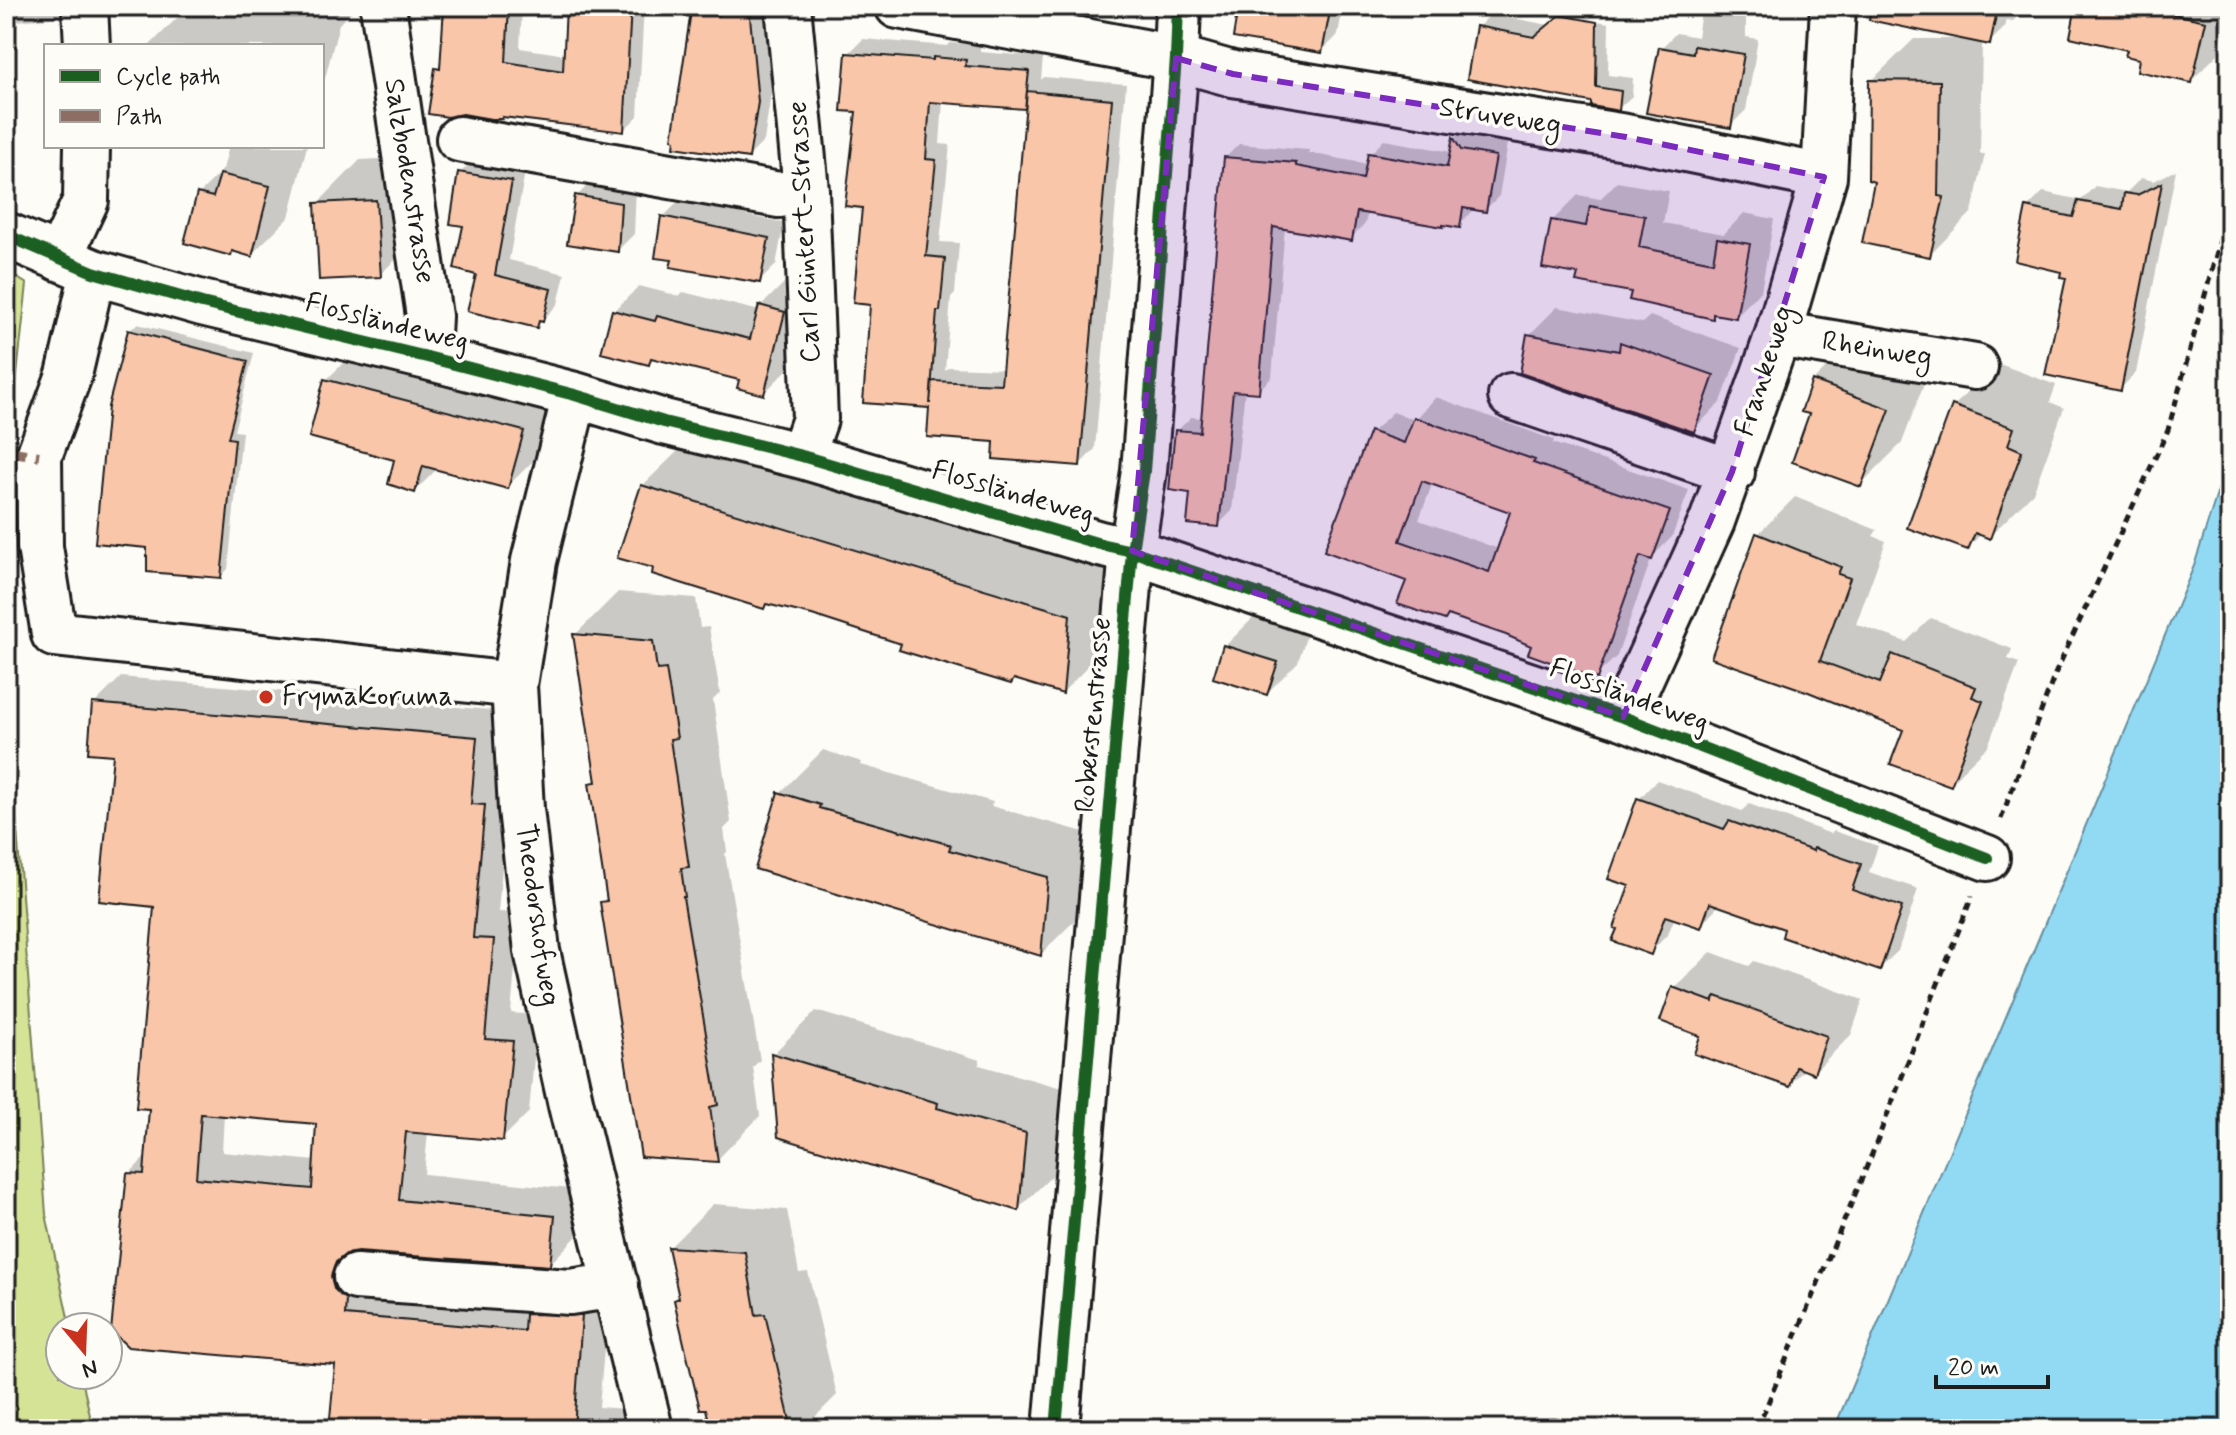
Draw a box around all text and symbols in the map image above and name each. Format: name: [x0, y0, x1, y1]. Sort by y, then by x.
legend: [44, 44, 324, 148]
text: Cycle path: [116, 62, 221, 93]
street label: Salzbodenstrasse: [375, 76, 443, 286]
street label: Struveweg: [1436, 89, 1564, 147]
street label: Carl Güntert-Strasse: [780, 100, 830, 364]
text: Path: [116, 102, 162, 133]
street label: Flossländeweg: [301, 285, 473, 361]
street label: Frankeweg: [1726, 301, 1805, 442]
street label: Rheinweg: [1819, 323, 1935, 379]
street label: Flossländeweg: [928, 452, 1098, 534]
street label: Roberstenstrasse: [1067, 616, 1121, 814]
street label: Flossländeweg: [1544, 650, 1714, 742]
place label: FrymaKoruma: [282, 679, 453, 716]
marker: FrymaKoruma: [257, 688, 275, 706]
street label: Theodorshofweg: [504, 821, 568, 1009]
north arrow: [44, 1311, 124, 1391]
scale bar: [1936, 1339, 2048, 1389]
text: N: [78, 1352, 101, 1384]
text: 20 m: [1948, 1353, 1999, 1384]

